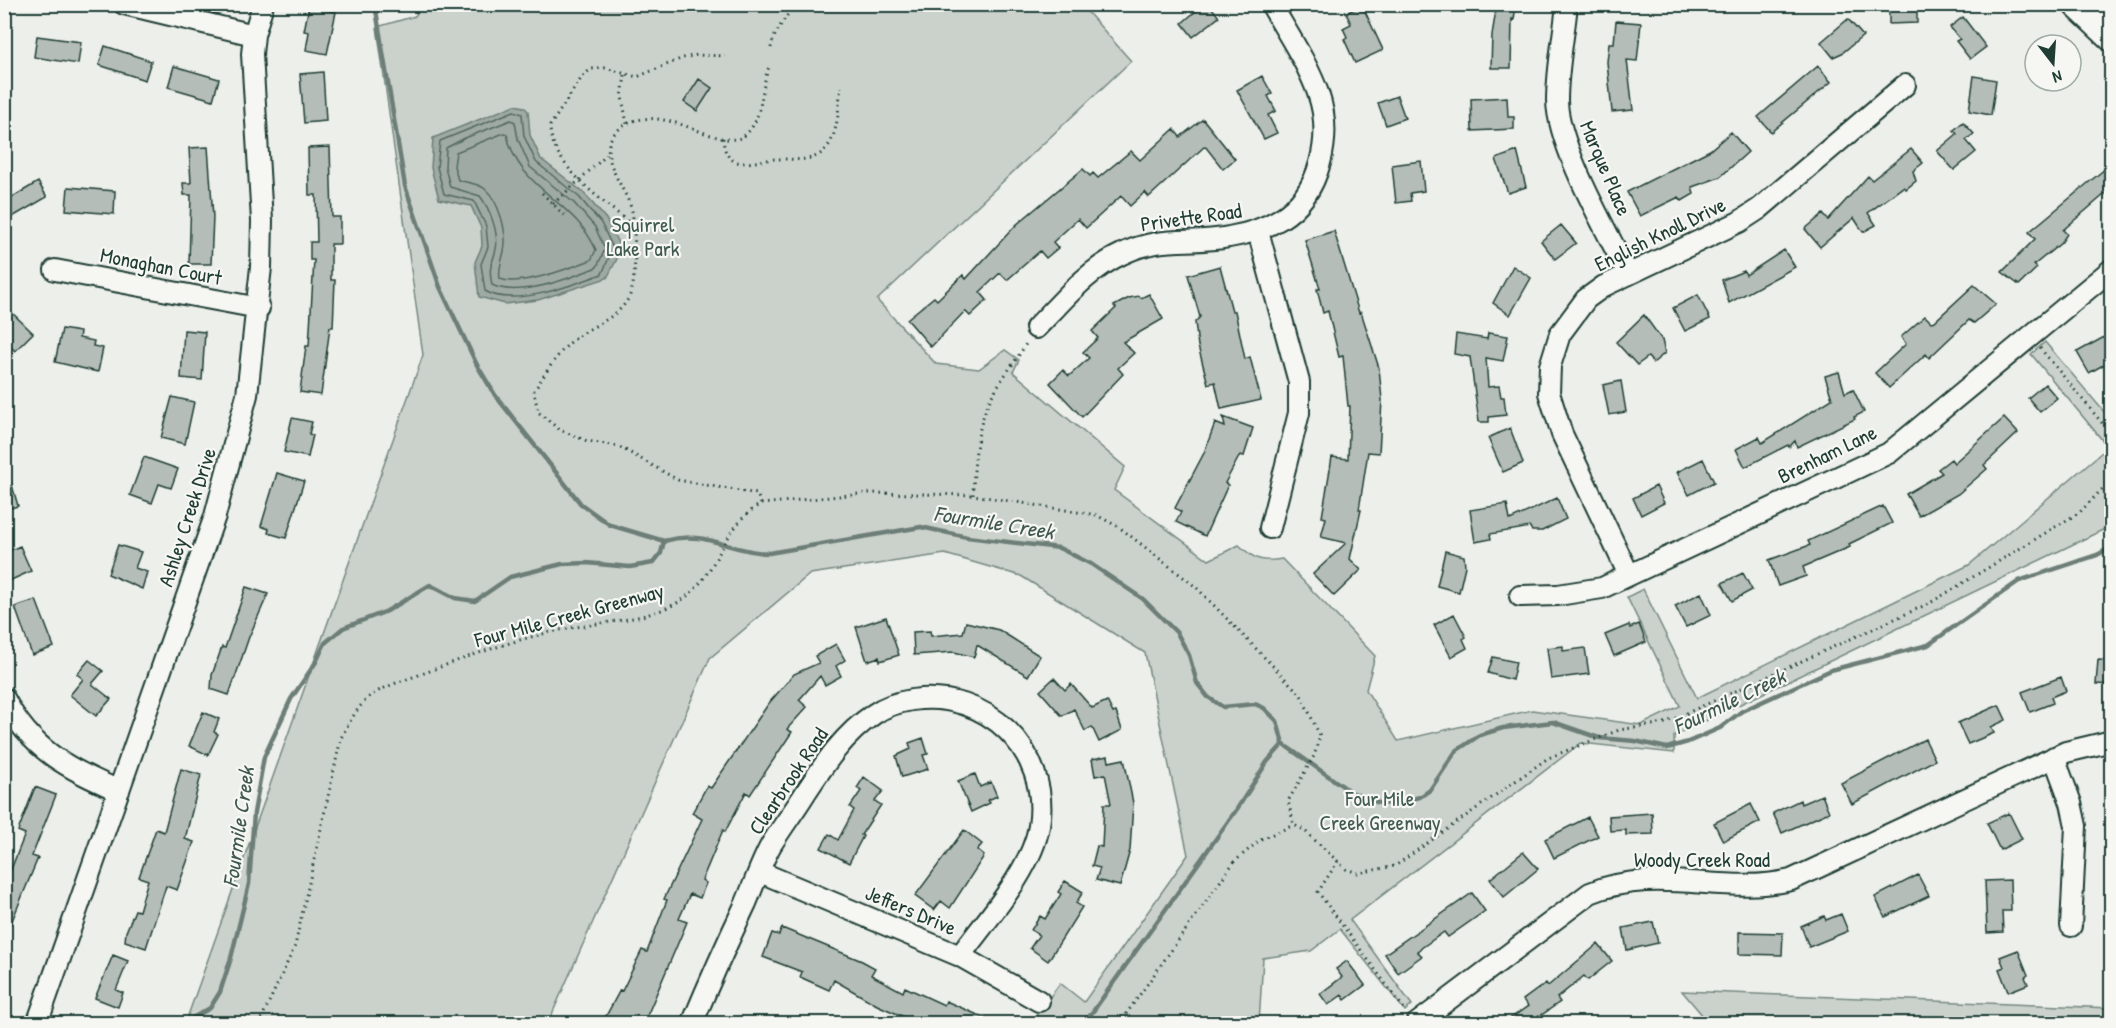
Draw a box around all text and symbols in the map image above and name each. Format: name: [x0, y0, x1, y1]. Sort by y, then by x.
north arrow: [2023, 33, 2083, 93]
text: N: [2050, 66, 2065, 89]
street label: Marque Place: [1573, 116, 1639, 220]
street label: English Knoll Drive: [1590, 190, 1730, 278]
street label: Privette Road: [1139, 196, 1243, 238]
park label: Squirrel Lake Park: [606, 210, 680, 263]
street label: Monaghan Court: [98, 240, 225, 292]
street label: Brenham Lane: [1773, 418, 1881, 490]
street label: Ashley Creek Drive: [151, 444, 223, 590]
water label: Fourmile Creek: [932, 498, 1058, 547]
street label: Four Mile Creek Greenway: [470, 576, 667, 654]
water label: Fourmile Creek: [1668, 660, 1792, 741]
street label: Clearbrook Road: [741, 722, 835, 840]
water label: Fourmile Creek: [215, 763, 262, 889]
park label: Four Mile Creek Greenway: [1319, 784, 1441, 837]
street label: Woody Creek Road: [1634, 845, 1770, 874]
street label: Jeffers Drive: [861, 878, 961, 942]

